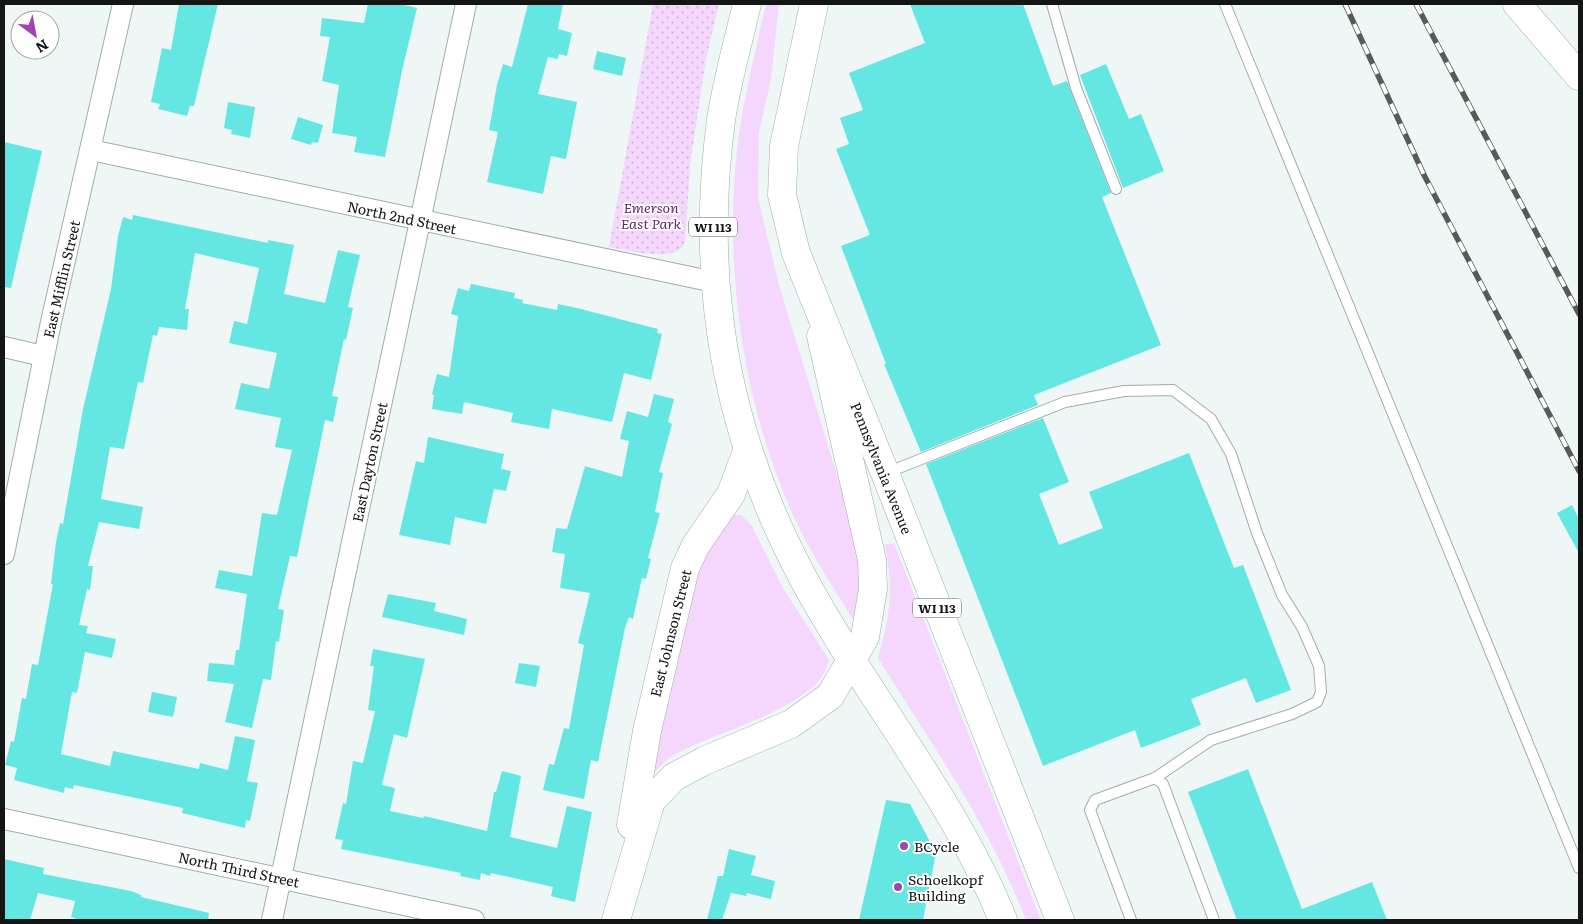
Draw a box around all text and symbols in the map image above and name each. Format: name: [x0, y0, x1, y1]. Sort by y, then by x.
north arrow: [10, 10, 60, 60]
text: N: [32, 35, 53, 59]
street label: North 2nd Street: [346, 196, 459, 238]
park label: Emerson East Park: [621, 197, 681, 233]
street label: East Mifflin Street: [38, 218, 84, 340]
road number: WI 113: [689, 218, 737, 236]
street label: Pennsylvania Avenue: [846, 399, 918, 537]
street label: East Dayton Street: [347, 400, 392, 524]
street label: East Johnson Street: [644, 567, 696, 699]
road number: WI 113: [913, 598, 961, 618]
place label: BCycle: [914, 836, 959, 856]
marker: BCycle: [898, 840, 910, 852]
street label: North Third Street: [177, 846, 302, 892]
place label: Schoelkopf Building: [908, 869, 984, 905]
marker: Schoelkopf Building: [892, 881, 904, 893]

